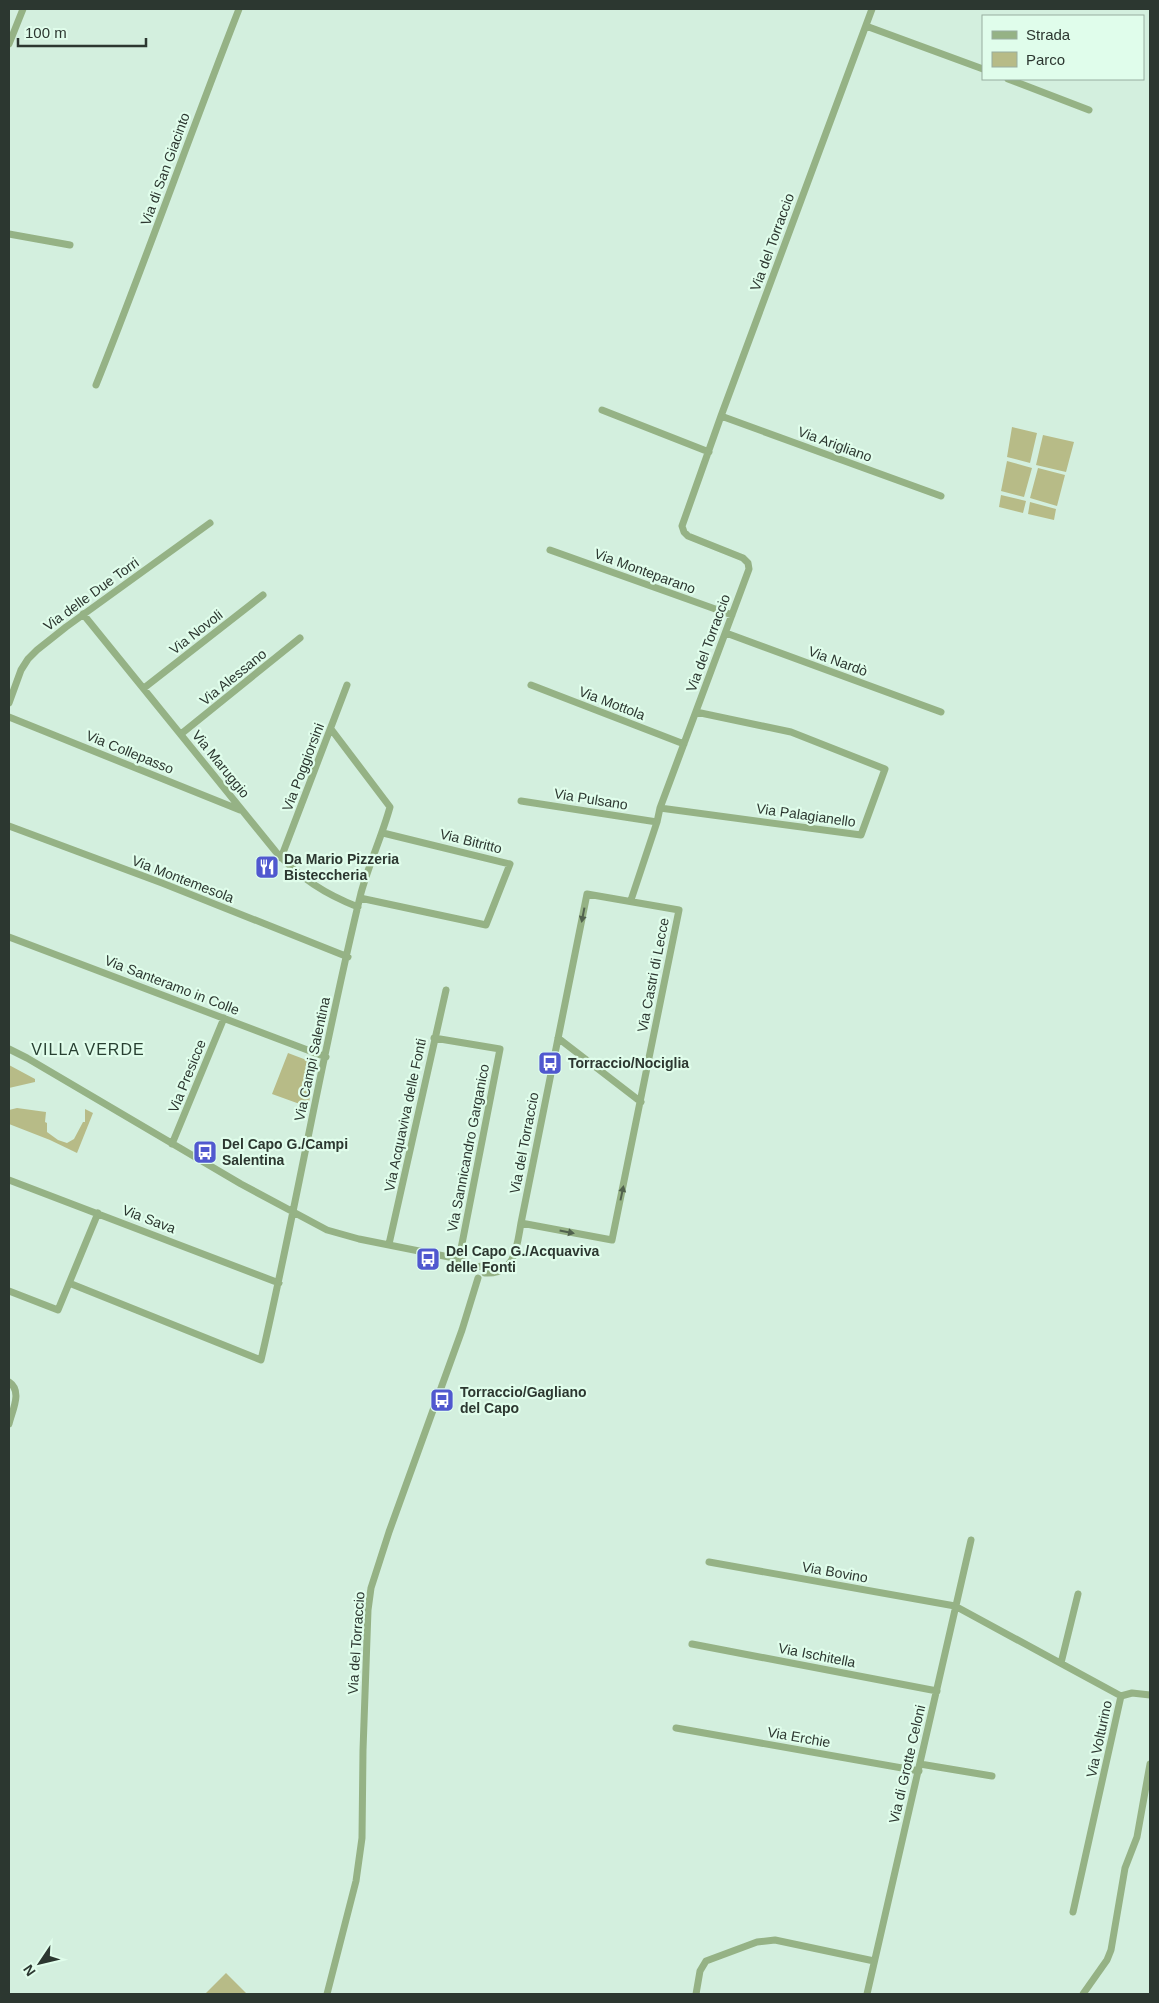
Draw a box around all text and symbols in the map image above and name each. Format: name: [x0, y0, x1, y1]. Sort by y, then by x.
scale bar: [18, 15, 145, 47]
legend: [982, 15, 1144, 80]
text: 100 m: [25, 24, 67, 41]
text: Strada: [1026, 26, 1071, 43]
text: Parco: [1026, 51, 1065, 68]
street label: Via di San Giacinto: [137, 110, 193, 228]
street label: Via del Torraccio: [747, 191, 797, 293]
street label: Via Arigliano: [796, 423, 874, 465]
street label: Via Monteparano: [592, 545, 698, 597]
street label: Via delle Due Torri: [40, 554, 142, 634]
street label: Via del Torraccio: [683, 592, 733, 694]
street label: Via Novoli: [166, 606, 226, 658]
street label: Via Nardò: [806, 643, 870, 679]
street label: Via Alessano: [197, 645, 270, 709]
street label: Via Mottola: [577, 683, 648, 723]
street label: Via Poggiorsini: [279, 721, 327, 813]
street label: Via Collepasso: [84, 727, 176, 777]
street label: Via Maruggio: [189, 727, 253, 801]
street label: Via Pulsano: [553, 785, 629, 813]
street label: Via Palagianello: [755, 800, 857, 830]
street label: Via Bitritto: [438, 826, 504, 857]
place label: Da Mario Pizzeria Bisteccheria: [284, 851, 399, 883]
street label: Via Montemesola: [130, 852, 236, 906]
restaurant icon: Da Mario Pizzeria Bisteccheria: [254, 854, 280, 880]
one-way arrow: [579, 907, 587, 922]
street label: Via Castri di Lecce: [634, 916, 672, 1034]
street label: Via Santeramo in Colle: [102, 952, 242, 1018]
street label: Via Campi Salentina: [291, 995, 333, 1123]
street label: Via Presicce: [165, 1037, 209, 1115]
street label: Via Acquaviva delle Fonti: [381, 1037, 429, 1193]
district label: VILLA VERDE: [31, 1041, 145, 1058]
bus stop icon: Torraccio/Nociglia: [537, 1050, 563, 1076]
place label: Torraccio/Nociglia: [568, 1055, 689, 1071]
street label: Via Sannicandro Garganico: [444, 1062, 492, 1233]
street label: Via del Torraccio: [506, 1091, 542, 1195]
place label: Del Capo G./Campi Salentina: [222, 1136, 348, 1168]
bus stop icon: Del Capo G./Campi Salentina: [192, 1139, 218, 1165]
one-way arrow: [618, 1185, 626, 1200]
street label: Via Sava: [120, 1202, 178, 1237]
one-way arrow: [559, 1228, 575, 1236]
place label: Del Capo G./Acquaviva delle Fonti: [446, 1243, 599, 1275]
bus stop icon: Del Capo G./Acquaviva delle Fonti: [415, 1246, 441, 1272]
place label: Torraccio/Gagliano del Capo: [460, 1384, 587, 1416]
bus stop icon: Torraccio/Gagliano del Capo: [429, 1387, 455, 1413]
street label: Via Bovino: [801, 1558, 869, 1586]
street label: Via del Torraccio: [344, 1591, 368, 1695]
street label: Via Ischitella: [777, 1640, 857, 1670]
street label: Via Volturino: [1083, 1699, 1115, 1779]
street label: Via di Grotte Celoni: [886, 1703, 928, 1825]
street label: Via Erchie: [766, 1724, 832, 1750]
north arrow: [15, 1938, 65, 1988]
text: N: [20, 1962, 39, 1979]

